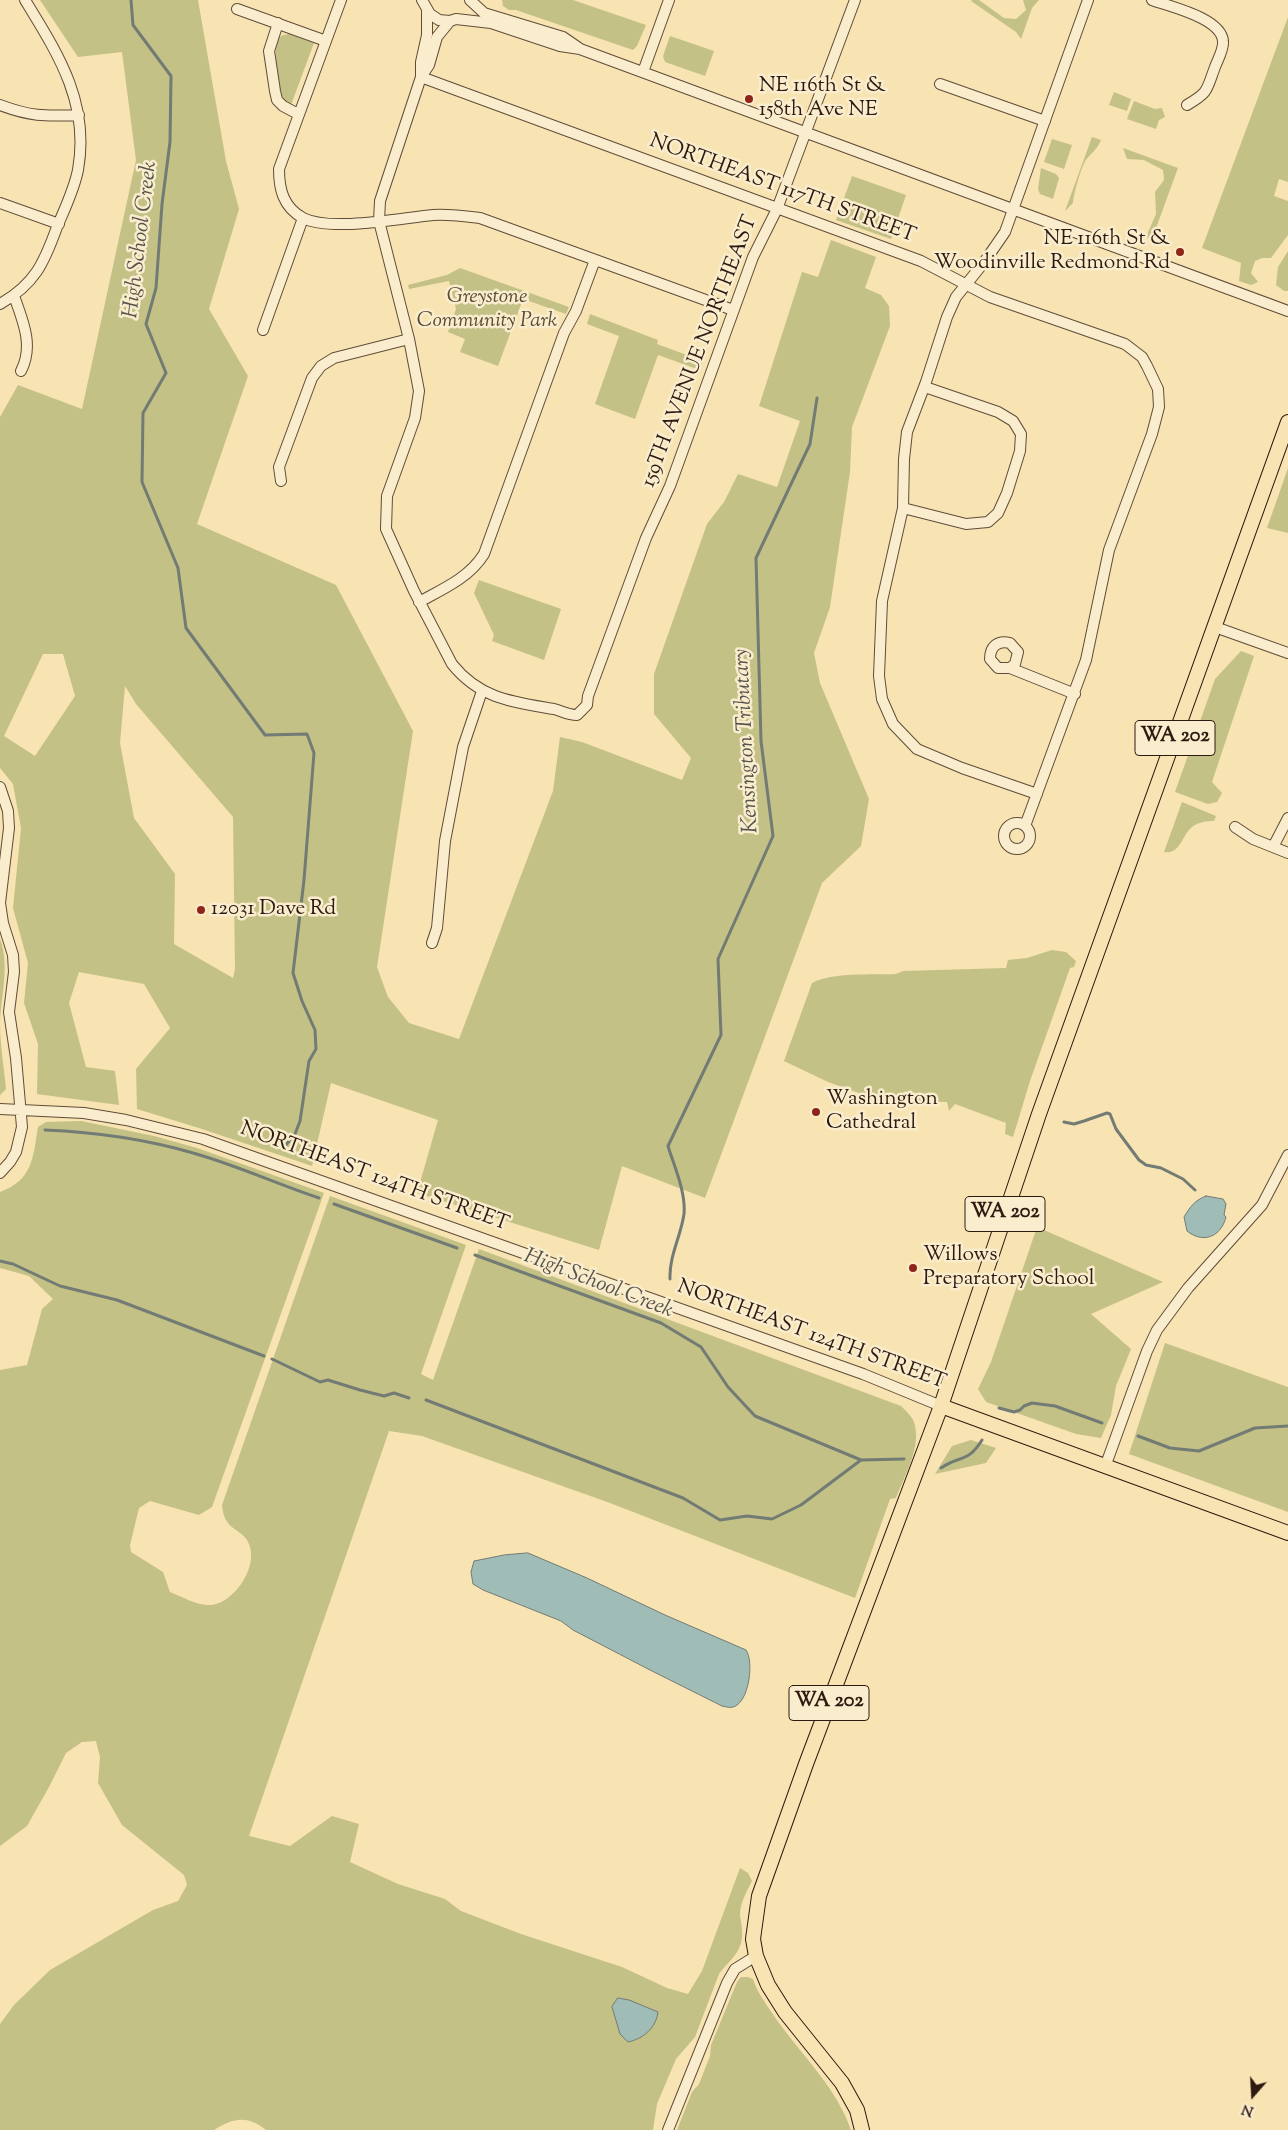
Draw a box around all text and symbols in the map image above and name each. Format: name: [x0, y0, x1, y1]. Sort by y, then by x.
place label: NE 116th St & 158th Ave NE: [759, 74, 886, 124]
marker: NE 116th St & 158th Ave NE: [743, 93, 755, 105]
street label: NORTHEAST 117TH STREET: [645, 130, 919, 250]
water label: High School Creek: [119, 160, 165, 320]
street label: 159TH AVENUE NORTHEAST: [637, 212, 765, 492]
place label: NE 116th St & Woodinville Redmond Rd: [934, 227, 1170, 277]
marker: NE 116th St & Woodinville Redmond Rd: [1174, 246, 1186, 258]
park label: Greystone Community Park: [417, 285, 557, 335]
water label: Kensington Tributary: [730, 648, 766, 834]
road number: WA 202: [1135, 720, 1215, 756]
place label: 12031 Dave Rd: [211, 897, 336, 923]
marker: 12031 Dave Rd: [195, 904, 207, 916]
place label: Washington Cathedral: [826, 1087, 938, 1137]
marker: Washington Cathedral: [810, 1106, 822, 1118]
street label: NORTHEAST 124TH STREET: [236, 1118, 512, 1238]
road number: WA 202: [965, 1196, 1045, 1232]
place label: Willows Preparatory School: [923, 1243, 1095, 1293]
water label: High School Creek: [520, 1244, 676, 1326]
marker: Willows Preparatory School: [907, 1262, 919, 1274]
street label: NORTHEAST 124TH STREET: [673, 1276, 949, 1396]
road number: WA 202: [789, 1686, 869, 1720]
north arrow: [1228, 2070, 1278, 2120]
text: N: [1240, 2098, 1257, 2120]

